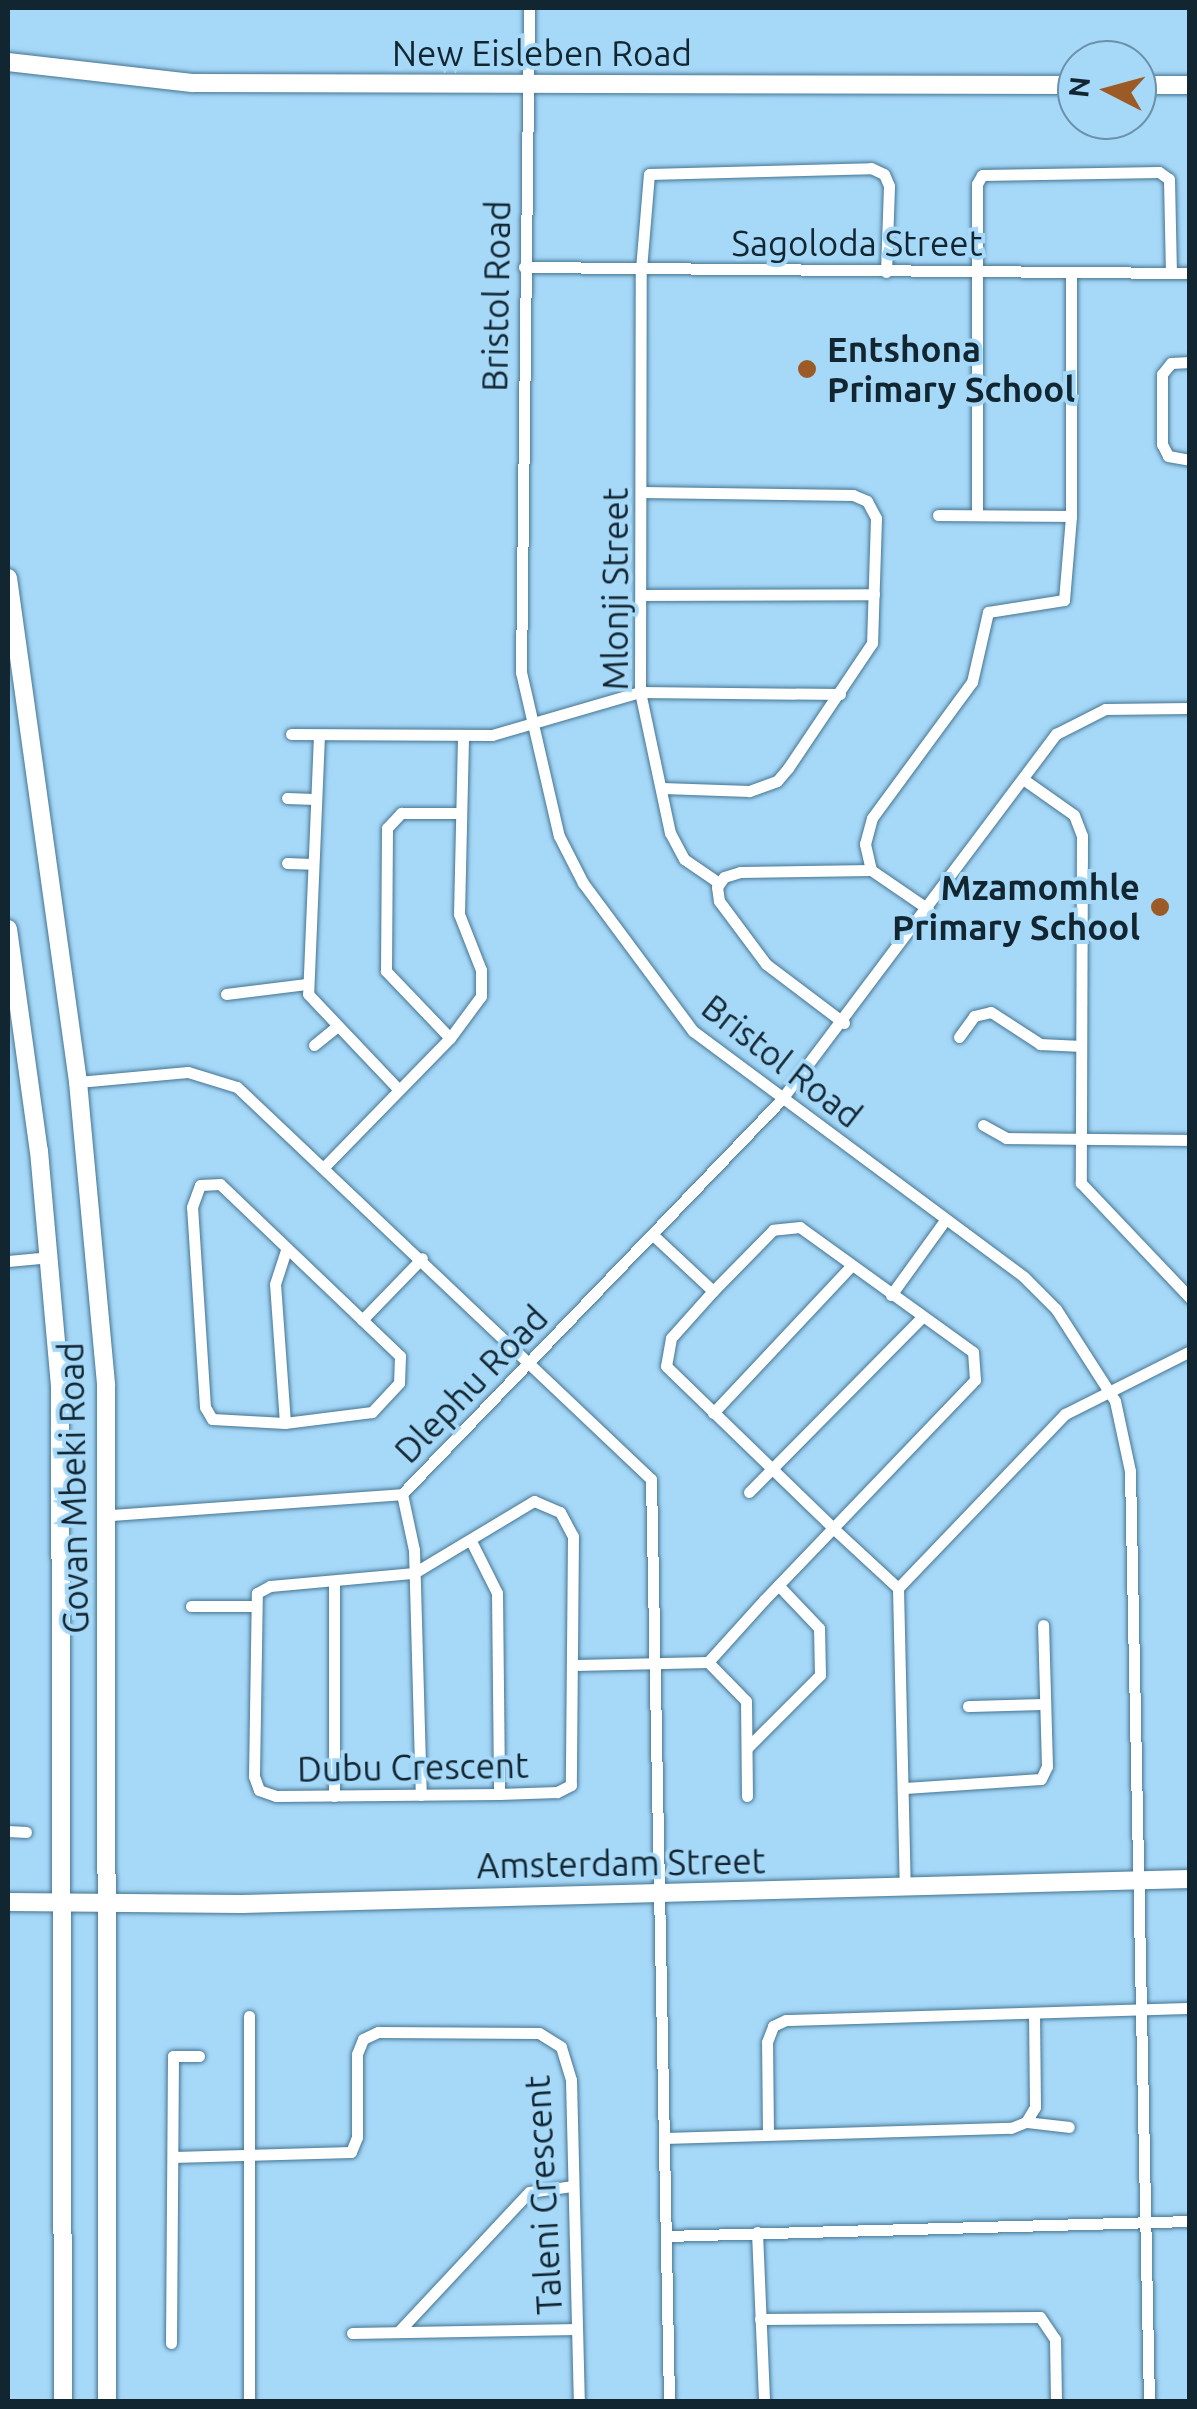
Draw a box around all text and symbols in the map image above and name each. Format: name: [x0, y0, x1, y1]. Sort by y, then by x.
street label: New Eisleben Road: [392, 32, 692, 74]
north arrow: [1057, 40, 1157, 140]
text: N: [1062, 75, 1095, 99]
street label: Bristol Road: [473, 200, 519, 392]
street label: Sagoloda Street: [732, 222, 982, 264]
place label: Entshona Primary School: [827, 328, 1075, 410]
marker: Entshona Primary School: [796, 358, 818, 380]
street label: Mlonji Street: [594, 488, 636, 690]
place label: Mzamomhle Primary School: [892, 866, 1140, 948]
marker: Mzamomhle Primary School: [1149, 896, 1171, 918]
street label: Bristol Road: [694, 986, 870, 1136]
street label: Dlephu Road: [386, 1297, 556, 1471]
street label: Govan Mbeki Road: [49, 1342, 97, 1634]
street label: Dubu Crescent: [297, 1744, 529, 1790]
street label: Amsterdam Street: [476, 1839, 766, 1887]
street label: Taleni Crescent: [516, 2074, 570, 2316]

